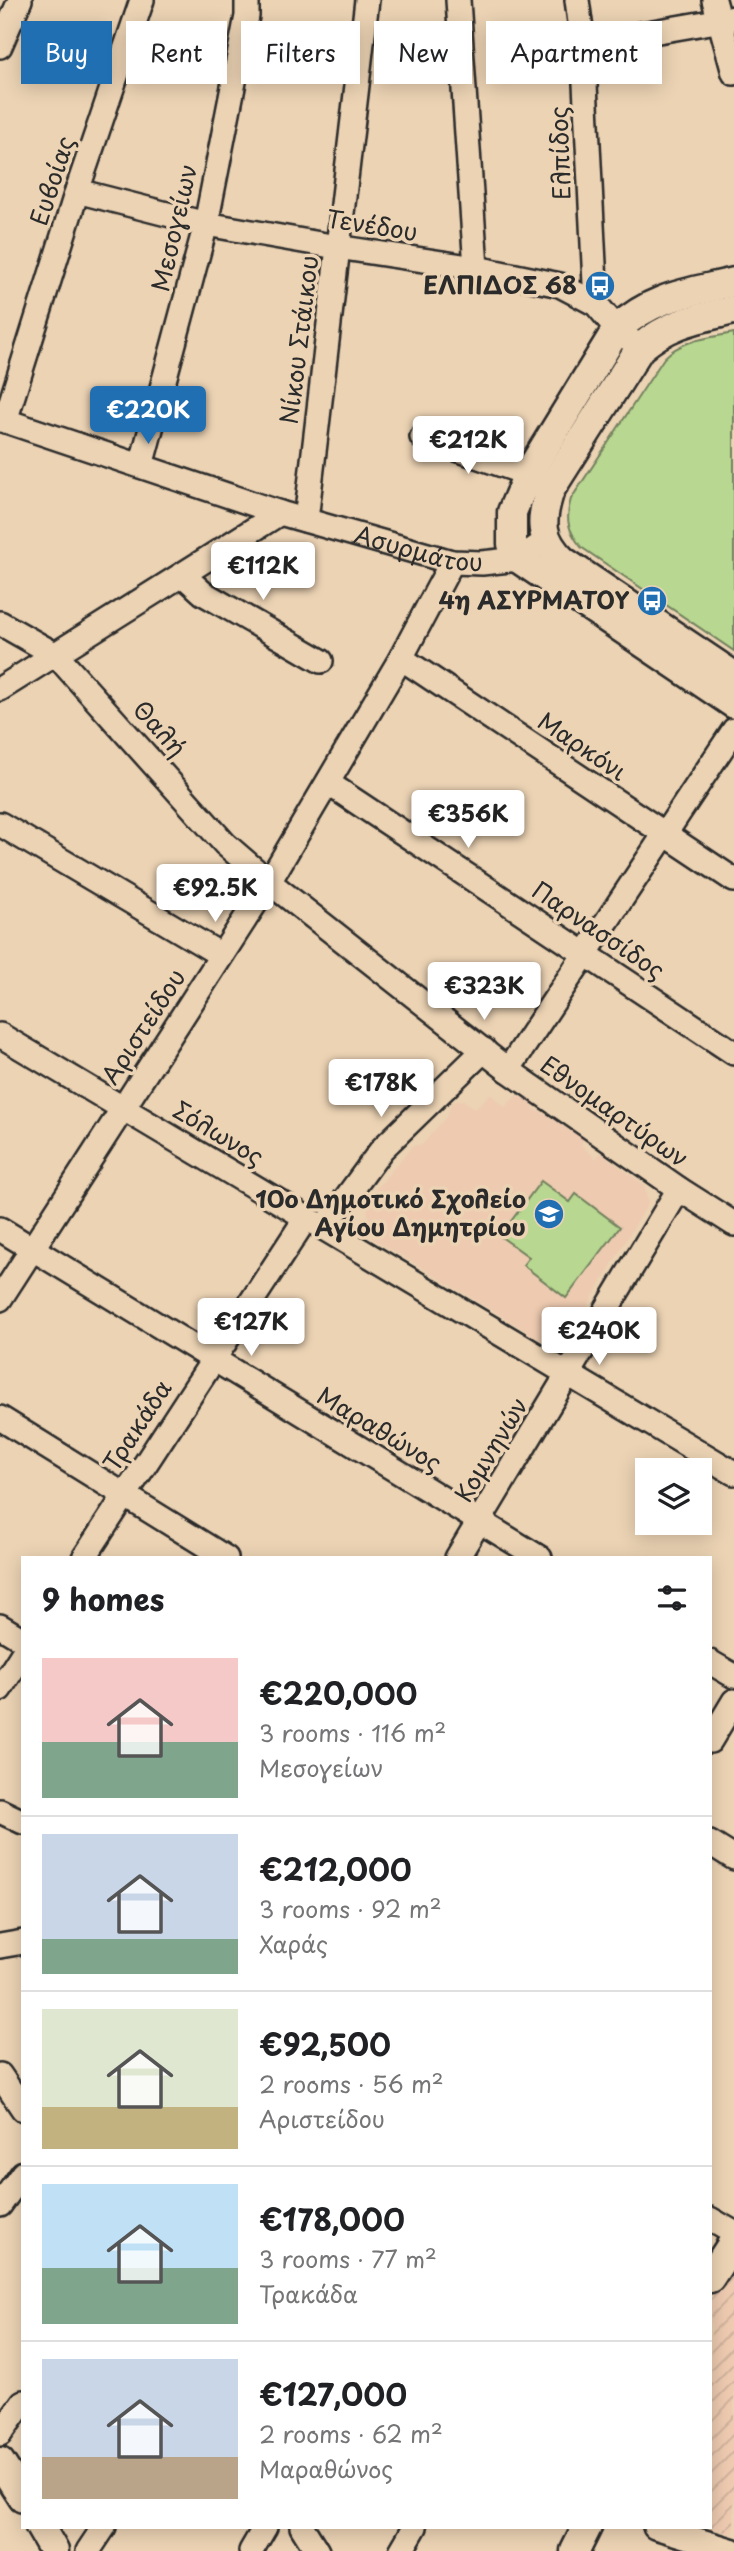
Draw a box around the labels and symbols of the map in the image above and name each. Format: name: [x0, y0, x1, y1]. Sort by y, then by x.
street label: Ελπίδος: [539, 106, 579, 201]
street label: Ευβοίας: [20, 131, 82, 230]
street label: Μεσογείων: [141, 160, 205, 295]
street label: Τενέδου: [324, 199, 420, 249]
street label: Νίκου Στάικου: [270, 253, 326, 426]
place label: ΕΛΠΙΔΟΣ 68: [423, 266, 577, 302]
bus stop icon: ΕΛΠΙΔΟΣ 68: [583, 269, 617, 303]
pin: €220K: [99, 386, 197, 446]
pin: €212K: [419, 416, 517, 476]
street label: Ασυρμάτου: [350, 515, 483, 579]
pin: €112K: [214, 542, 312, 602]
place label: 4η ΑΣΥΡΜΑΤΟΥ: [438, 581, 629, 617]
bus stop icon: 4η ΑΣΥΡΜΑΤΟΥ: [635, 584, 669, 618]
street label: Θαλή: [125, 691, 196, 764]
street label: Μαρκόνι: [531, 702, 635, 789]
pin: €356K: [419, 790, 517, 850]
pin: €92.5K: [158, 864, 272, 924]
street label: Παρνασσίδος: [526, 872, 673, 987]
street label: Αριστείδου: [91, 961, 193, 1091]
pin: €323K: [435, 962, 533, 1022]
street label: Εθνομαρτύρων: [534, 1046, 697, 1175]
pin: €178K: [332, 1060, 430, 1119]
street label: Σόλωνος: [167, 1091, 271, 1173]
place label: 10ο Δημοτικό Σχολείο Αγίου Δημητρίου: [255, 1180, 526, 1244]
school or university icon: 10ο Δημοτικό Σχολείο Αγίου Δημητρίου: [532, 1197, 566, 1231]
pin: €127K: [202, 1298, 300, 1358]
pin: €240K: [550, 1308, 648, 1367]
street label: Τρακάδα: [93, 1372, 179, 1478]
street label: Μαραθώνος: [311, 1377, 449, 1480]
street label: Κομνηνών: [445, 1390, 536, 1508]

